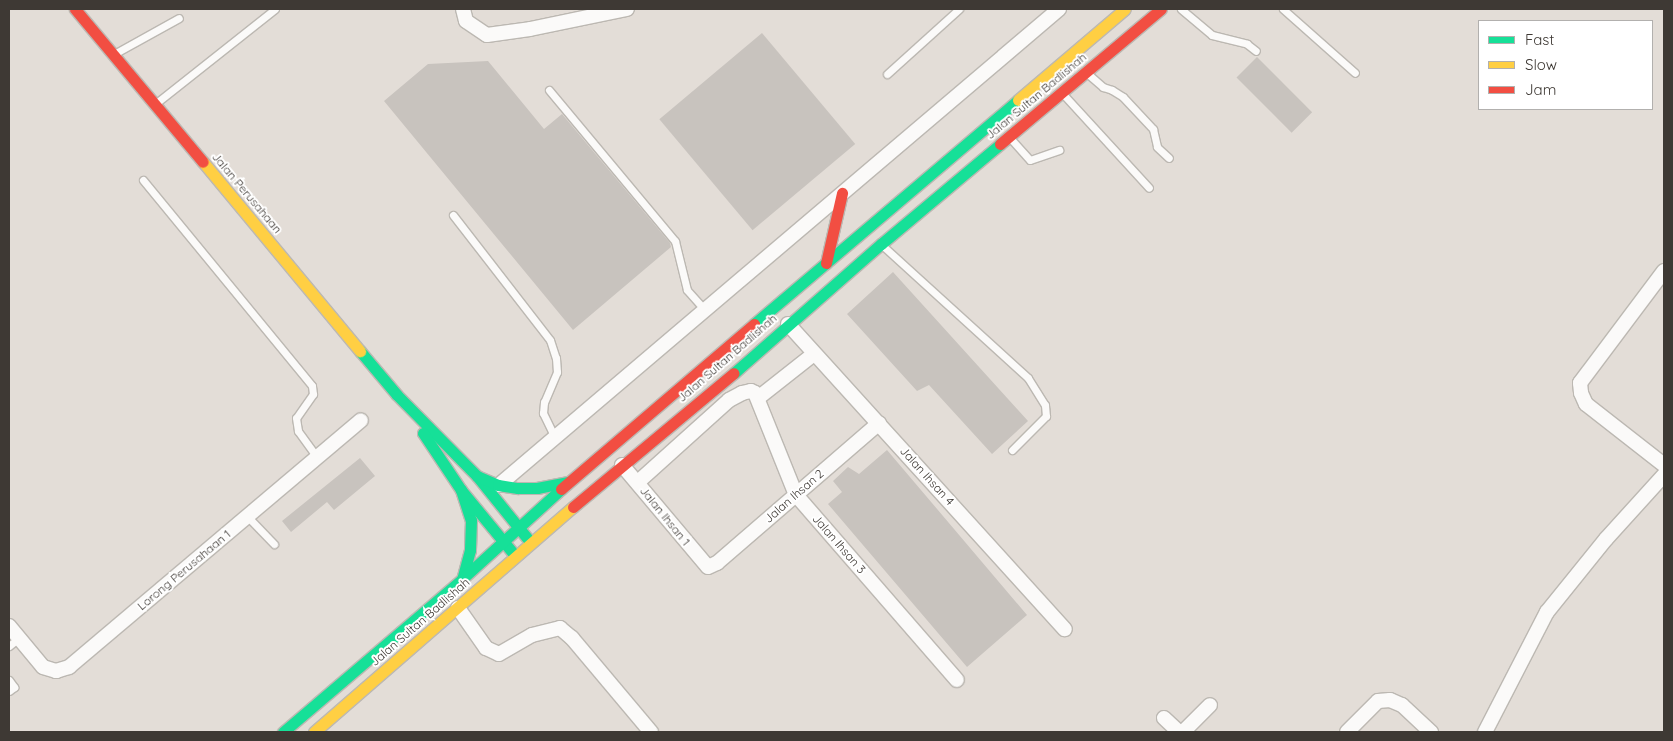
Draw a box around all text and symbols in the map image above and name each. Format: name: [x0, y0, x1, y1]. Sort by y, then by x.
legend: [1478, 20, 1653, 110]
text: Fast: [1525, 30, 1554, 49]
street label: Jalan Sultan Badlishah: [983, 50, 1089, 142]
text: Slow: [1525, 55, 1557, 74]
text: Jam: [1525, 80, 1556, 99]
street label: Jalan Perusahaan: [209, 150, 285, 236]
street label: Jalan Sultan Badlishah: [675, 311, 779, 405]
street label: Jalan Ihsan 4: [897, 444, 957, 508]
street label: Jalan Ihsan 2: [761, 466, 827, 526]
street label: Jalan Ihsan 1: [637, 484, 693, 548]
street label: Jalan Ihsan 3: [809, 511, 869, 577]
street label: Lorong Perusahaan 1: [134, 527, 234, 613]
street label: Jalan Sultan Badlishah: [368, 575, 472, 669]

